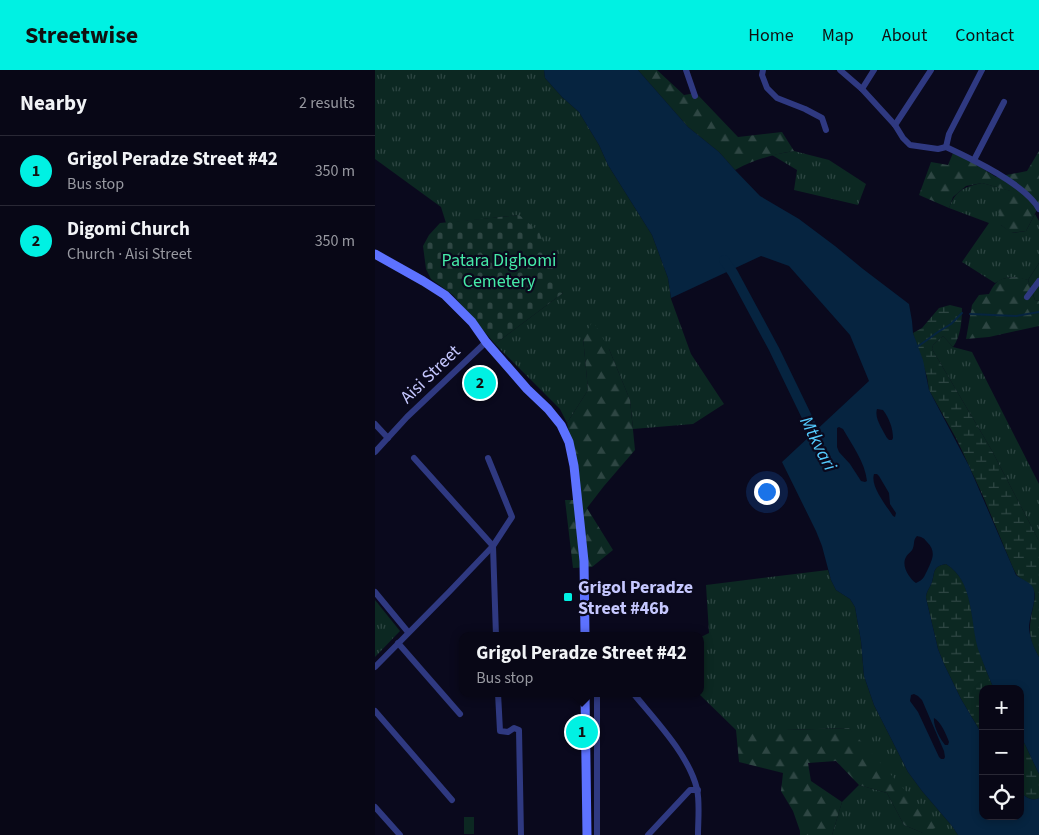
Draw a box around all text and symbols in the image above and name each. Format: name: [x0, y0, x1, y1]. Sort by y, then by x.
text: Streetwise: [25, 18, 138, 53]
text: Home: [748, 23, 794, 48]
text: Map: [822, 23, 854, 48]
text: About: [882, 23, 927, 48]
text: Contact: [955, 23, 1014, 48]
text: Nearby: [20, 88, 87, 118]
text: 2 results: [299, 92, 355, 114]
text: Grigol Peradze Street #42: [67, 146, 278, 173]
text: 1: [32, 160, 40, 182]
text: 350 m: [315, 160, 355, 182]
text: Bus stop: [67, 173, 124, 195]
text: Digomi Church: [67, 216, 190, 243]
text: 2: [32, 230, 40, 252]
text: 350 m: [315, 230, 355, 252]
text: Church · Aisi Street: [67, 243, 192, 265]
park label: Patara Dighomi Cemetery: [442, 248, 556, 294]
street label: Aisi Street: [395, 339, 466, 409]
pin: 2: [464, 364, 496, 402]
water label: Mtkvari: [792, 412, 843, 476]
your location: [754, 479, 780, 505]
place label: Grigol Peradze Street #46b: [578, 575, 693, 621]
marker: Grigol Peradze Street #46b: [562, 591, 574, 603]
popup: [459, 632, 704, 697]
text: Grigol Peradze Street #42: [476, 640, 687, 667]
text: Bus stop: [476, 667, 533, 689]
map controls: [979, 685, 1024, 820]
button: +: [979, 685, 1024, 730]
pin: 1: [566, 713, 598, 751]
button: −: [979, 730, 1024, 775]
button: locate: [979, 775, 1024, 820]

